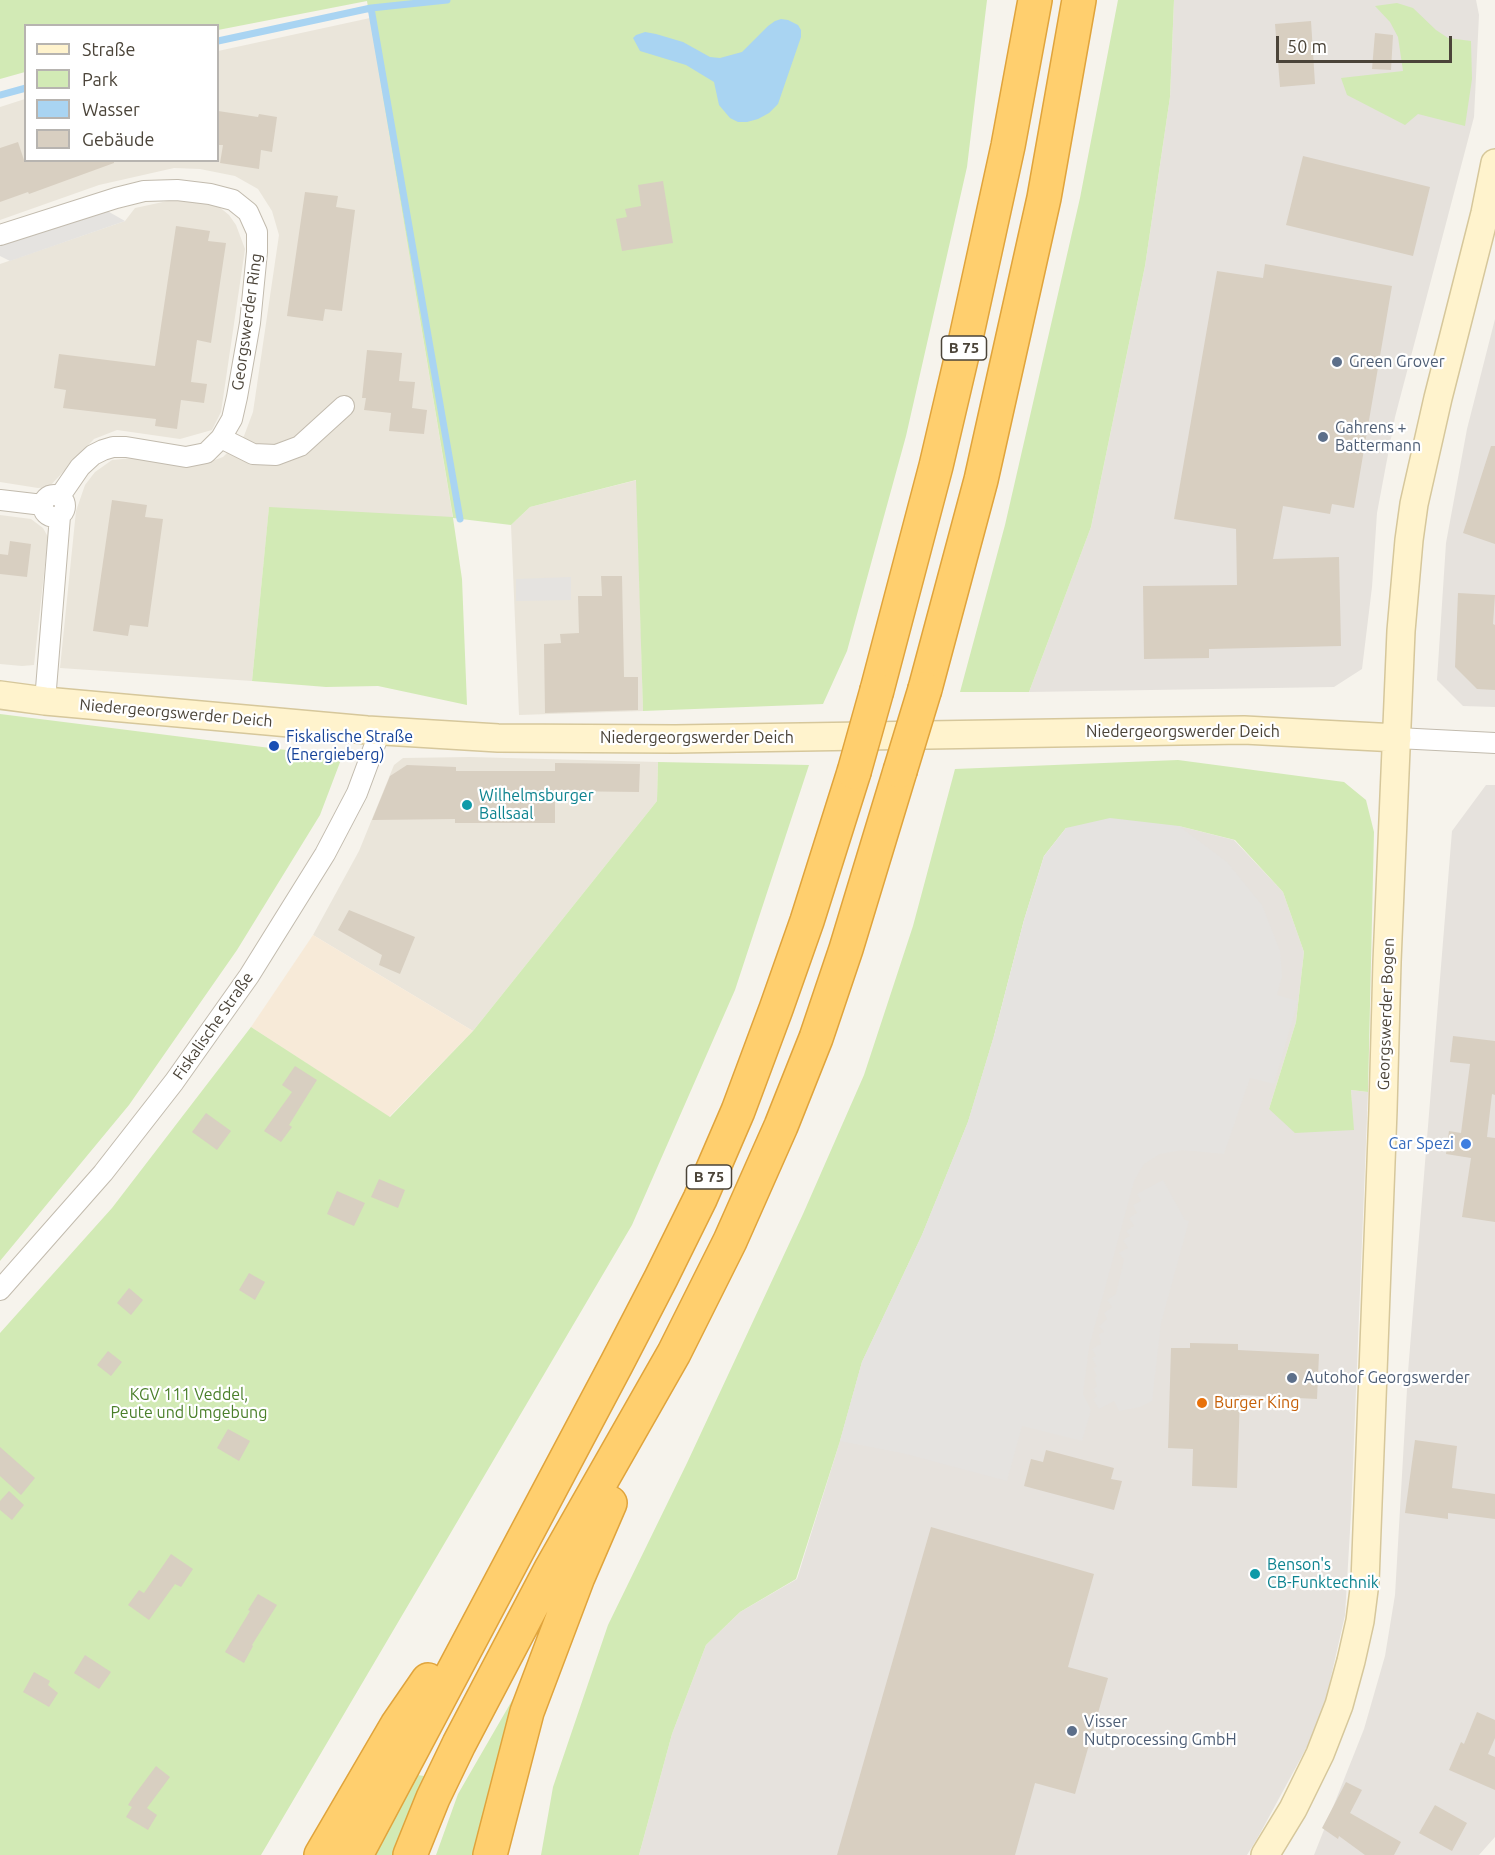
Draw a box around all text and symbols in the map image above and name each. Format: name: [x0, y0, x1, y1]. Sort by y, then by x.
legend: [24, 24, 219, 162]
scale bar: [1279, 24, 1454, 62]
text: 50 m: [1287, 36, 1327, 56]
text: Straße: [82, 39, 135, 59]
text: Park: [82, 69, 118, 89]
text: Wasser: [82, 99, 140, 119]
text: Gebäude: [82, 129, 154, 149]
street label: Georgswerder Ring: [228, 252, 266, 392]
road number: B 75: [942, 336, 986, 360]
place label: Green Grover: [1349, 352, 1445, 372]
marker: Green Grover: [1330, 355, 1344, 369]
place label: Gahrens + Battermann: [1335, 418, 1421, 456]
marker: Gahrens + Battermann: [1316, 430, 1330, 444]
street label: Niedergeorgswerder Deich: [79, 695, 273, 731]
street label: Niedergeorgswerder Deich: [1086, 722, 1280, 742]
place label: Fiskalische Straße (Energieberg): [286, 727, 413, 765]
street label: Niedergeorgswerder Deich: [600, 728, 794, 748]
marker: Fiskalische Straße (Energieberg): [267, 739, 281, 753]
place label: Wilhelmsburger Ballsaal: [479, 786, 594, 824]
marker: Wilhelmsburger Ballsaal: [460, 798, 474, 812]
street label: Georgswerder Bogen: [1374, 937, 1398, 1091]
street label: Fiskalische Straße: [169, 968, 257, 1084]
place label: Car Spezi: [1388, 1134, 1454, 1154]
marker: Car Spezi: [1459, 1137, 1473, 1151]
road number: B 75: [686, 1165, 732, 1189]
place label: Autohof Georgswerder: [1304, 1368, 1470, 1388]
marker: Autohof Georgswerder: [1285, 1371, 1299, 1385]
park label: KGV 111 Veddel, Peute und Umgebung: [111, 1385, 267, 1423]
place label: Burger King: [1214, 1393, 1299, 1413]
marker: Burger King: [1195, 1396, 1209, 1410]
place label: Benson's CB-Funktechnik: [1267, 1555, 1379, 1593]
marker: Benson's CB-Funktechnik: [1248, 1567, 1262, 1581]
place label: Visser Nutprocessing GmbH: [1084, 1712, 1237, 1750]
marker: Visser Nutprocessing GmbH: [1065, 1724, 1079, 1738]

